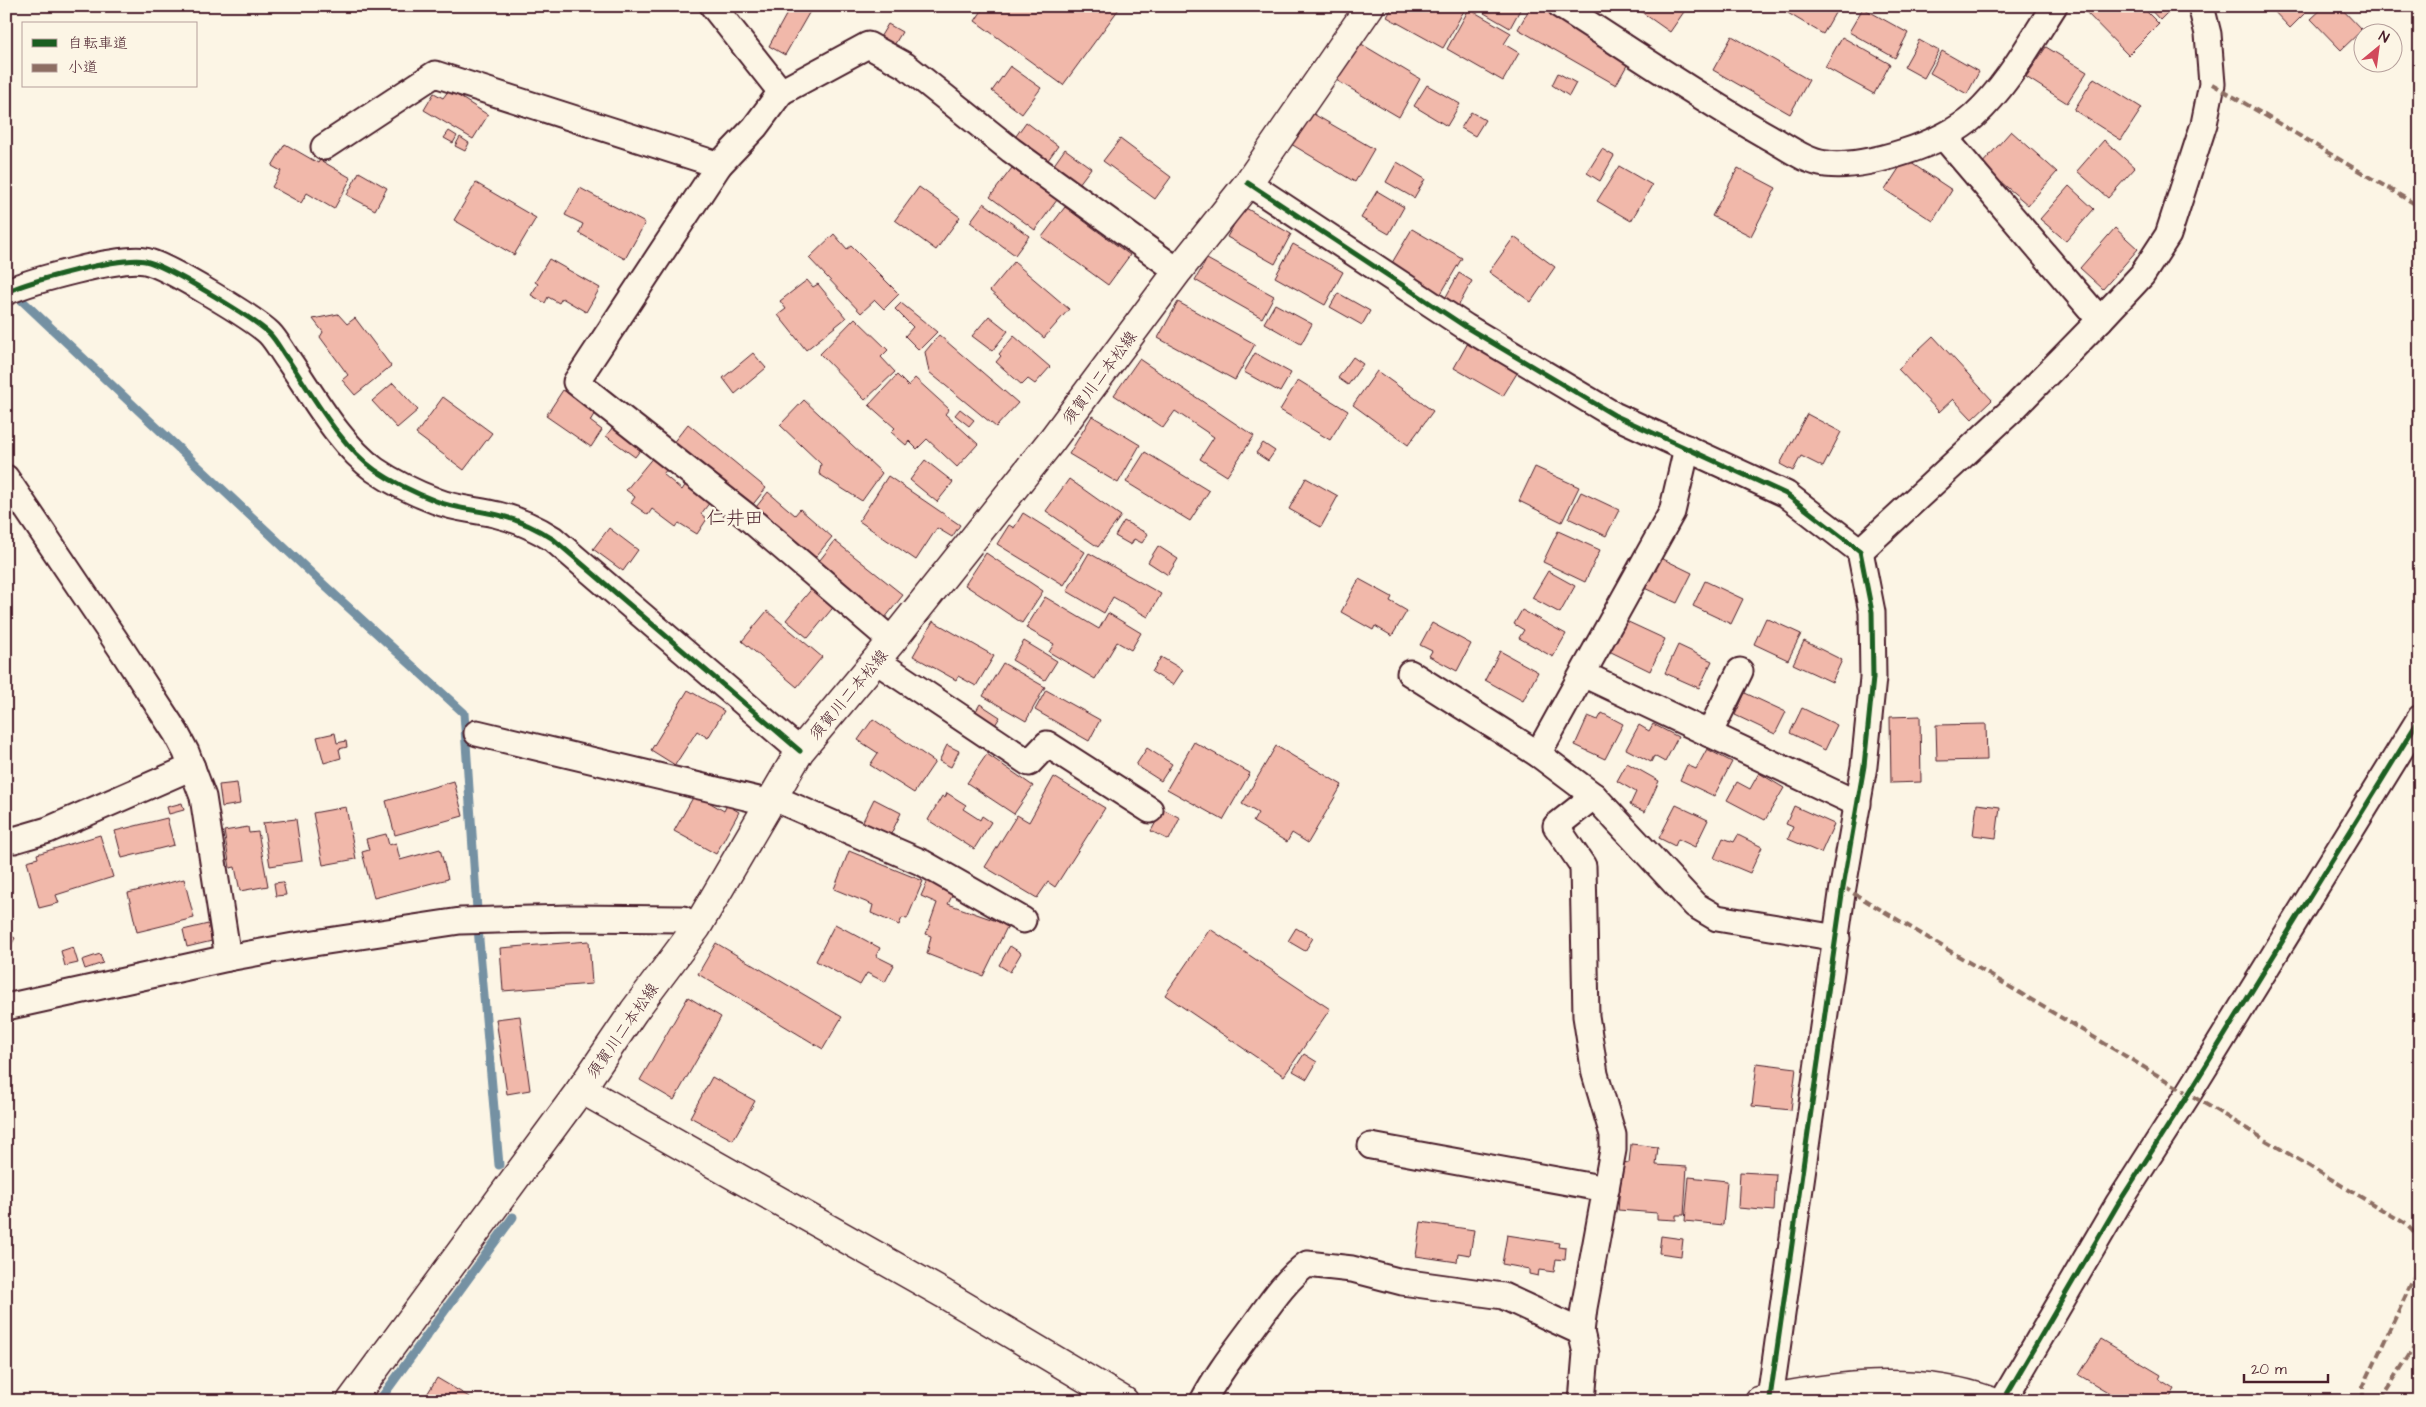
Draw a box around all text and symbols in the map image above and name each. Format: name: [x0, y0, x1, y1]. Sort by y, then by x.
legend: [22, 22, 198, 88]
north arrow: [2354, 22, 2404, 72]
text: N: [2375, 27, 2393, 48]
text: 自転車道: [68, 33, 128, 54]
text: 小道: [68, 57, 98, 78]
street label: 須賀川二本松線: [1057, 326, 1142, 429]
district label: 仁井田: [706, 505, 764, 532]
street label: 須賀川二本松線: [804, 645, 893, 745]
street label: 須賀川二本松線: [582, 978, 664, 1083]
scale bar: [2244, 1352, 2327, 1384]
text: 20 m: [2251, 1359, 2287, 1380]

